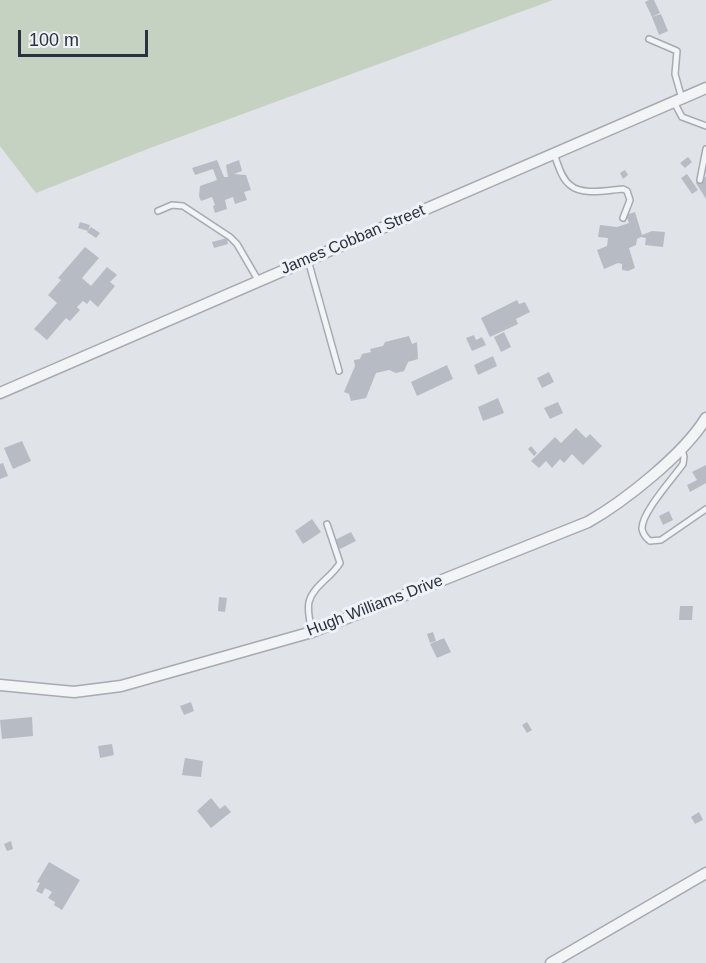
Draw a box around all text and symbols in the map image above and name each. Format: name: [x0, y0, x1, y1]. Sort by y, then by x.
scale bar: [21, 18, 152, 56]
text: 100 m: [29, 30, 79, 50]
street label: James Cobban Street: [278, 201, 428, 279]
street label: Hugh Williams Drive: [304, 571, 446, 641]

